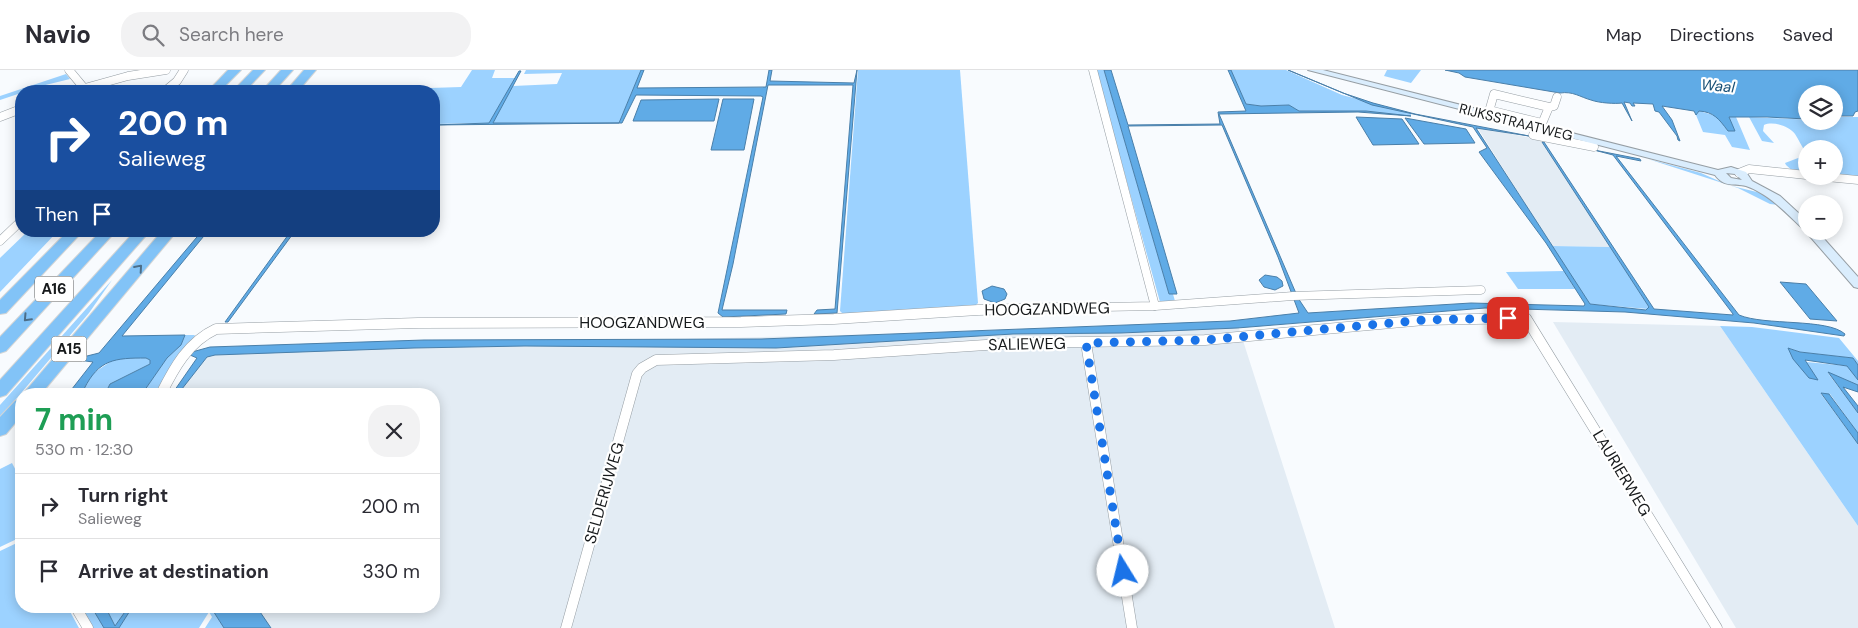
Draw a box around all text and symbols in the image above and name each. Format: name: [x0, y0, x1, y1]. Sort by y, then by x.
search box: [121, 12, 471, 57]
text: Navio: [25, 19, 91, 50]
icon: search: [139, 21, 167, 49]
text: Search here: [179, 22, 284, 47]
text: Map: [1606, 23, 1642, 47]
text: Directions: [1670, 23, 1755, 47]
text: Saved: [1783, 23, 1833, 47]
water label: Waal: [1700, 75, 1736, 97]
map controls: [1798, 85, 1843, 240]
button: layers: [1798, 85, 1843, 130]
street label: RIJKSSTRAATWEG: [1457, 99, 1575, 145]
text: 200 m: [118, 100, 229, 146]
icon: right: [35, 105, 100, 170]
button: +: [1798, 140, 1843, 185]
text: Salieweg: [118, 144, 206, 173]
button: −: [1798, 195, 1843, 240]
icon: arrive: [88, 200, 116, 228]
text: Then: [35, 202, 78, 227]
one-way arrow: [133, 264, 142, 273]
road number: A16: [35, 276, 73, 302]
street label: HOOGZANDWEG: [984, 297, 1110, 321]
pin: [1487, 297, 1529, 339]
icon: arrive: [1494, 304, 1522, 332]
one-way arrow: [24, 312, 33, 321]
street label: HOOGZANDWEG: [579, 312, 705, 333]
street label: SALIEWEG: [988, 333, 1066, 355]
road number: A15: [52, 336, 86, 362]
text: 7 min: [35, 400, 113, 439]
button: close: [368, 405, 420, 457]
street label: LAURIERWEG: [1588, 426, 1656, 520]
text: 530 m · 12:30: [35, 439, 133, 460]
street label: SELDERIJWEG: [579, 440, 629, 546]
text: Turn right: [78, 483, 168, 508]
icon: right: [35, 492, 63, 520]
text: 200 m: [361, 494, 420, 519]
text: Salieweg: [78, 508, 142, 529]
position arrow: [1096, 544, 1148, 596]
icon: arrive: [35, 557, 63, 585]
text: Arrive at destination: [78, 559, 269, 584]
text: 330 m: [363, 559, 420, 584]

